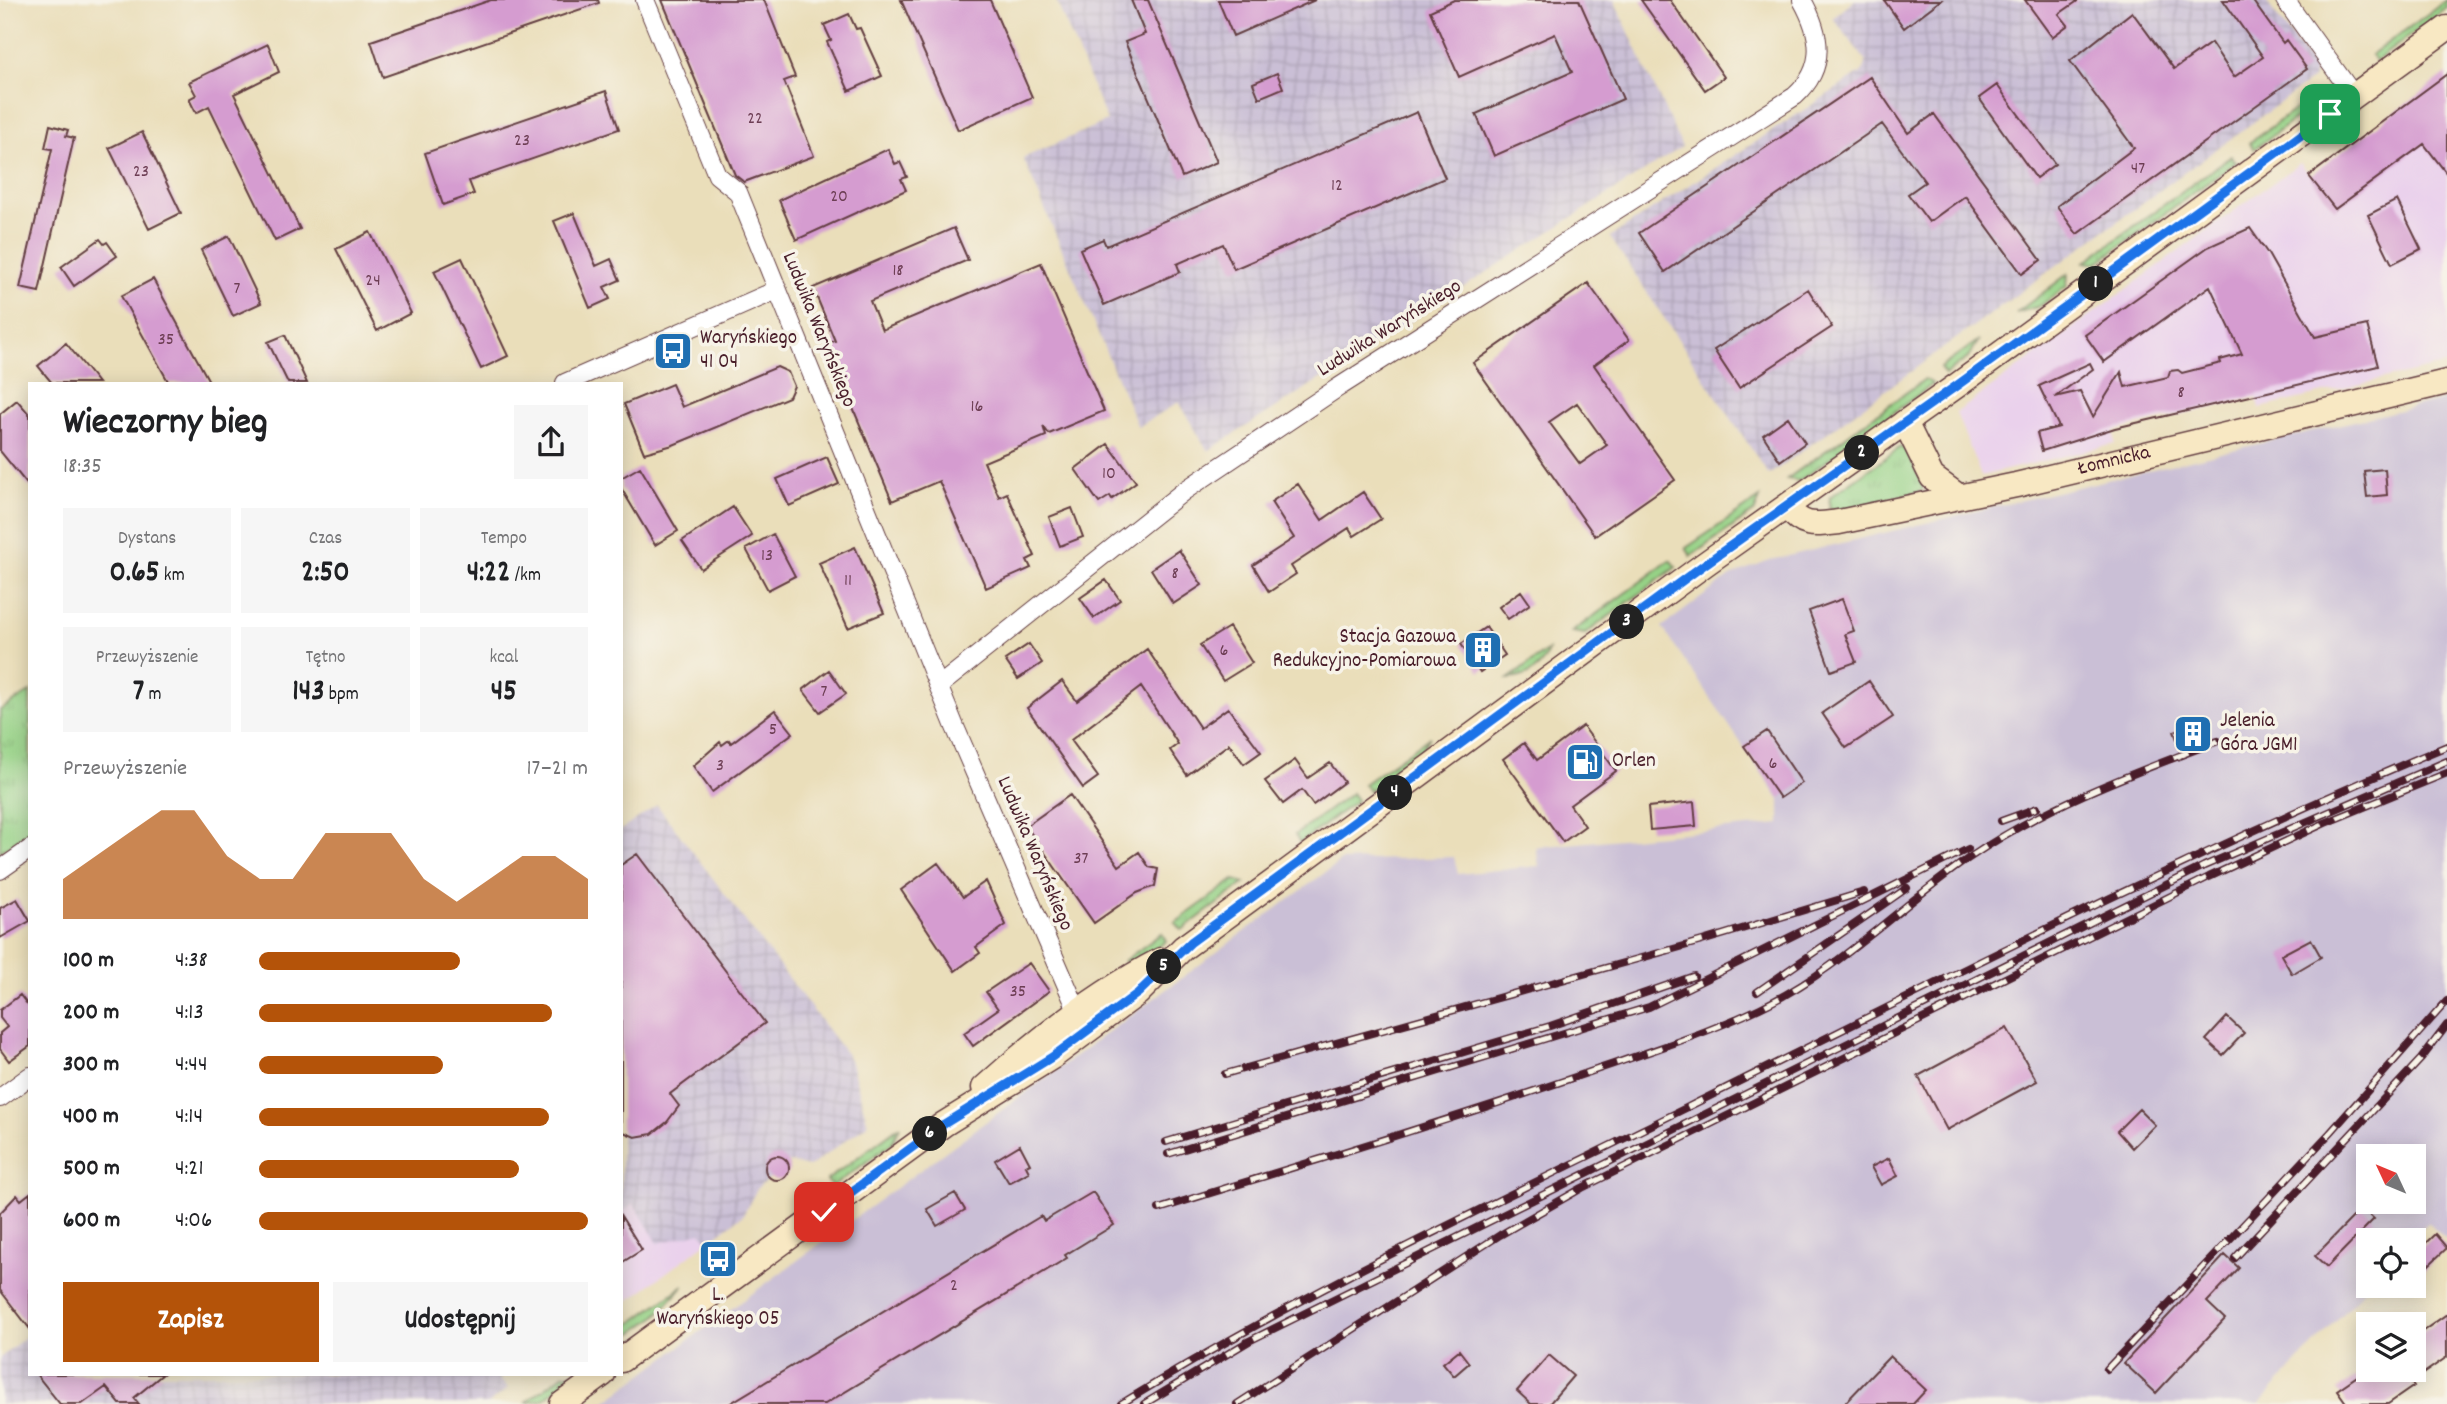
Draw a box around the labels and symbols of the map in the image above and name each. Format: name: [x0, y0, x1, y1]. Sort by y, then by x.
pin: [2300, 84, 2360, 144]
house number: 22: [747, 107, 763, 132]
house number: 23: [514, 129, 530, 154]
house number: 47: [2131, 157, 2145, 182]
house number: 23: [133, 160, 149, 185]
house number: 12: [1331, 174, 1343, 199]
house number: 20: [830, 185, 848, 210]
street label: Ludwika Waryńskiego: [773, 248, 863, 412]
house number: 18: [892, 259, 904, 284]
pin: 1: [2078, 266, 2114, 302]
house number: 24: [365, 269, 381, 294]
street label: Ludwika Waryńskiego: [1312, 273, 1468, 385]
house number: 7: [234, 277, 241, 302]
place label: Waryńskiego 41 04: [700, 324, 797, 378]
house number: 35: [158, 328, 174, 353]
bus stop icon: Waryńskiego 41 04: [652, 330, 694, 372]
house number: 8: [2177, 381, 2185, 406]
house number: 16: [971, 395, 983, 420]
pin: 2: [1844, 435, 1880, 470]
street label: Łomnicka: [2074, 438, 2154, 485]
house number: 10: [1102, 462, 1116, 487]
house number: 13: [761, 544, 773, 569]
house number: 8: [1171, 562, 1179, 587]
house number: 11: [844, 569, 852, 594]
pin: 3: [1610, 604, 1644, 640]
place label: Stacja Gazowa Redukcyjno-Pomiarowa: [1273, 623, 1457, 677]
building icon: Stacja Gazowa Redukcyjno-Pomiarowa: [1462, 629, 1504, 671]
house number: 6: [1220, 639, 1228, 664]
house number: 7: [821, 680, 828, 705]
place label: Jelenia Góra JGM1: [2220, 707, 2298, 761]
building icon: Jelenia Góra JGM1: [2172, 713, 2214, 755]
house number: 5: [769, 718, 777, 743]
fuel station icon: Orlen: [1564, 741, 1606, 783]
place label: Orlen: [1612, 747, 1656, 777]
house number: 6: [1769, 752, 1777, 777]
house number: 3: [716, 754, 724, 779]
street label: Ludwika Waryńskiego: [988, 772, 1080, 936]
pin: 4: [1378, 776, 1412, 810]
house number: 37: [1074, 847, 1089, 872]
pin: 5: [1146, 950, 1182, 984]
house number: 35: [1010, 980, 1026, 1005]
pin: 6: [912, 1116, 948, 1152]
north arrow: [2356, 1144, 2426, 1214]
pin: [794, 1182, 854, 1242]
bus stop icon: L. Waryńskiego 05: [697, 1238, 739, 1280]
house number: 2: [950, 1274, 958, 1299]
place label: L. Waryńskiego 05: [657, 1281, 779, 1335]

